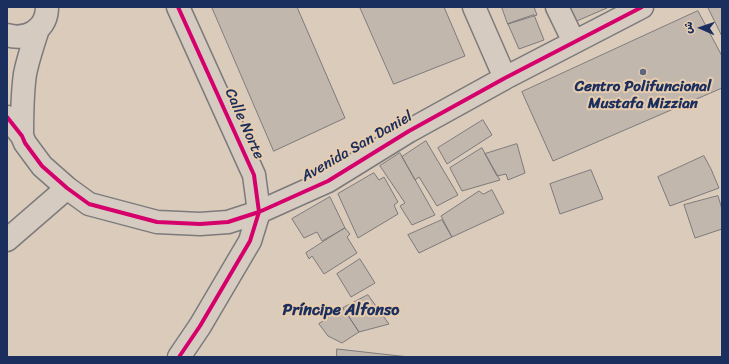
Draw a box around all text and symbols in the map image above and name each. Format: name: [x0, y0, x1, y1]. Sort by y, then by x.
north arrow: [681, 8, 721, 48]
text: ش: [679, 21, 698, 34]
marker: Centro Polifuncional Mustafa Mizzian: [638, 67, 648, 77]
place label: Centro Polifuncional Mustafa Mizzian: [575, 78, 711, 113]
street label: Calle Norte: [220, 86, 268, 162]
street label: Avenida San Daniel: [298, 108, 416, 186]
district label: Príncipe Alfonso: [283, 301, 399, 321]

